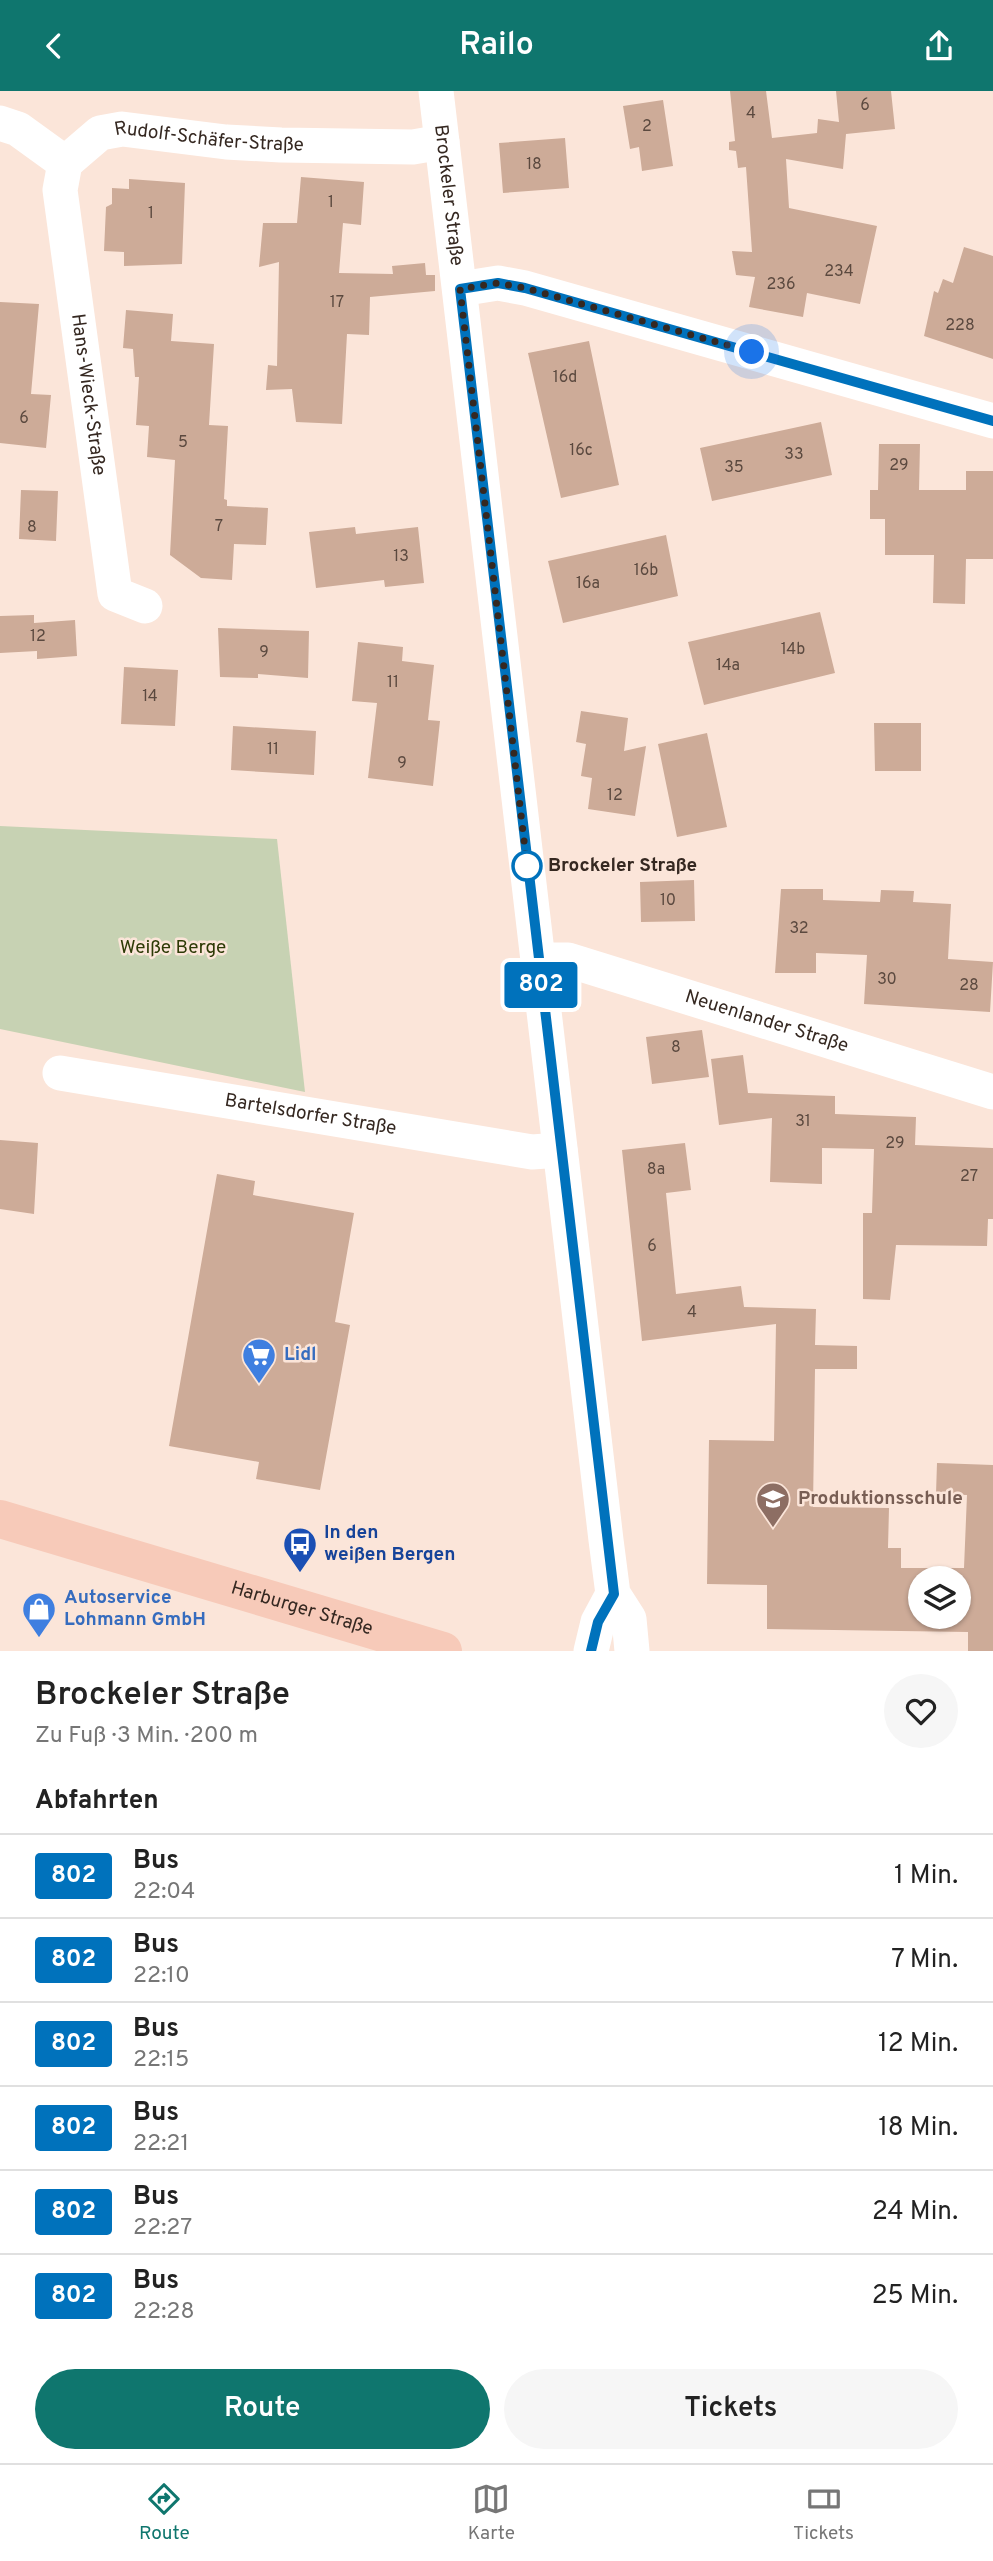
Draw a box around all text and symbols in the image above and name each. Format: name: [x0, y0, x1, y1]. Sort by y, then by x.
text: Railo: [459, 26, 534, 66]
icon: back: [35, 27, 73, 65]
icon: share: [920, 27, 958, 65]
house number: 6: [860, 96, 870, 116]
house number: 4: [746, 104, 756, 124]
street label: Rudolf-Schäfer-Straße: [112, 116, 304, 157]
house number: 2: [642, 117, 652, 137]
street label: Brockeler Straße: [428, 123, 468, 267]
house number: 18: [526, 155, 542, 175]
house number: 1: [328, 193, 334, 213]
house number: 1: [148, 204, 154, 224]
house number: 234: [824, 262, 854, 282]
house number: 236: [767, 275, 795, 295]
house number: 17: [330, 293, 344, 313]
street label: Hans-Wieck-Straße: [65, 312, 111, 477]
house number: 228: [945, 316, 975, 336]
your location: [734, 334, 769, 369]
house number: 16d: [553, 368, 577, 388]
house number: 6: [19, 409, 29, 429]
house number: 5: [178, 433, 188, 453]
house number: 16c: [569, 441, 593, 461]
house number: 33: [784, 445, 804, 465]
house number: 29: [889, 456, 909, 476]
house number: 35: [724, 458, 744, 478]
house number: 7: [215, 517, 223, 537]
house number: 8: [27, 518, 37, 538]
house number: 13: [393, 547, 409, 567]
house number: 16b: [634, 561, 658, 581]
house number: 16a: [576, 574, 600, 594]
house number: 12: [30, 627, 46, 647]
house number: 14b: [781, 640, 805, 660]
house number: 9: [259, 643, 269, 663]
house number: 14a: [716, 656, 740, 676]
house number: 11: [387, 673, 399, 693]
house number: 14: [142, 687, 158, 707]
house number: 11: [267, 740, 279, 760]
house number: 9: [397, 754, 407, 774]
house number: 12: [607, 786, 623, 806]
marker: Brockeler Straße: [512, 851, 542, 881]
place label: Brockeler Straße: [548, 854, 697, 878]
house number: 10: [660, 891, 676, 911]
house number: 32: [789, 919, 809, 939]
park label: Weiße Berge: [120, 936, 226, 960]
line badge: 802: [501, 962, 581, 1008]
text: 802: [518, 970, 564, 1000]
house number: 30: [877, 970, 897, 990]
house number: 28: [959, 976, 979, 996]
street label: Neuenlander Straße: [682, 985, 851, 1058]
house number: 8: [671, 1038, 681, 1058]
street label: Bartelsdorfer Straße: [223, 1089, 398, 1141]
house number: 31: [795, 1112, 811, 1132]
house number: 29: [885, 1134, 905, 1154]
house number: 8a: [647, 1160, 665, 1180]
house number: 27: [960, 1167, 978, 1187]
house number: 6: [647, 1237, 657, 1257]
house number: 4: [687, 1303, 697, 1323]
supermarket icon: Lidl: [240, 1336, 278, 1385]
place label: Lidl: [284, 1343, 317, 1367]
school or university icon: Produktionsschule: [754, 1480, 792, 1529]
place label: Produktionsschule: [798, 1487, 963, 1511]
place label: In den weißen Bergen: [324, 1521, 456, 1567]
bus stop icon: In den weißen Bergen: [281, 1525, 319, 1574]
map controls: [908, 1566, 971, 1629]
button: layers: [908, 1566, 971, 1629]
street label: Harburger Straße: [228, 1576, 376, 1641]
place label: Autoservice Lohmann GmbH: [64, 1586, 206, 1632]
shop icon: Autoservice Lohmann GmbH: [20, 1590, 58, 1639]
button: heart: [884, 1674, 958, 1748]
text: Brockeler Straße: [35, 1675, 290, 1717]
text: Zu Fuß · 3 Min. · 200 m: [35, 1722, 258, 1751]
text: Abfahrten: [35, 1785, 159, 1818]
text: Bus: [133, 1845, 179, 1878]
text: 1 Min.: [894, 1860, 958, 1893]
text: 802: [51, 1861, 96, 1891]
text: 22:04: [133, 1878, 195, 1907]
text: Bus: [133, 1929, 179, 1962]
text: 7 Min.: [891, 1944, 958, 1977]
text: 802: [51, 1945, 96, 1975]
text: 22:10: [133, 1962, 190, 1991]
text: Bus: [133, 2013, 179, 2046]
text: 12 Min.: [878, 2028, 958, 2061]
text: 802: [51, 2029, 96, 2059]
text: 22:15: [133, 2046, 189, 2075]
text: Bus: [133, 2097, 179, 2130]
text: 18 Min.: [878, 2112, 958, 2145]
text: 802: [51, 2113, 96, 2143]
text: 22:21: [133, 2130, 189, 2159]
text: Bus: [133, 2181, 179, 2214]
text: 24 Min.: [872, 2196, 958, 2229]
text: 802: [51, 2197, 96, 2227]
text: 22:27: [133, 2214, 192, 2243]
text: Bus: [133, 2265, 179, 2298]
text: 25 Min.: [872, 2280, 958, 2313]
text: 802: [51, 2281, 96, 2311]
text: 22:28: [133, 2298, 194, 2327]
button: Route: [35, 2369, 490, 2449]
button: Tickets: [504, 2369, 958, 2449]
tab: Route: [139, 2480, 190, 2546]
tab: Karte: [468, 2480, 515, 2546]
tab: Tickets: [793, 2480, 854, 2546]

